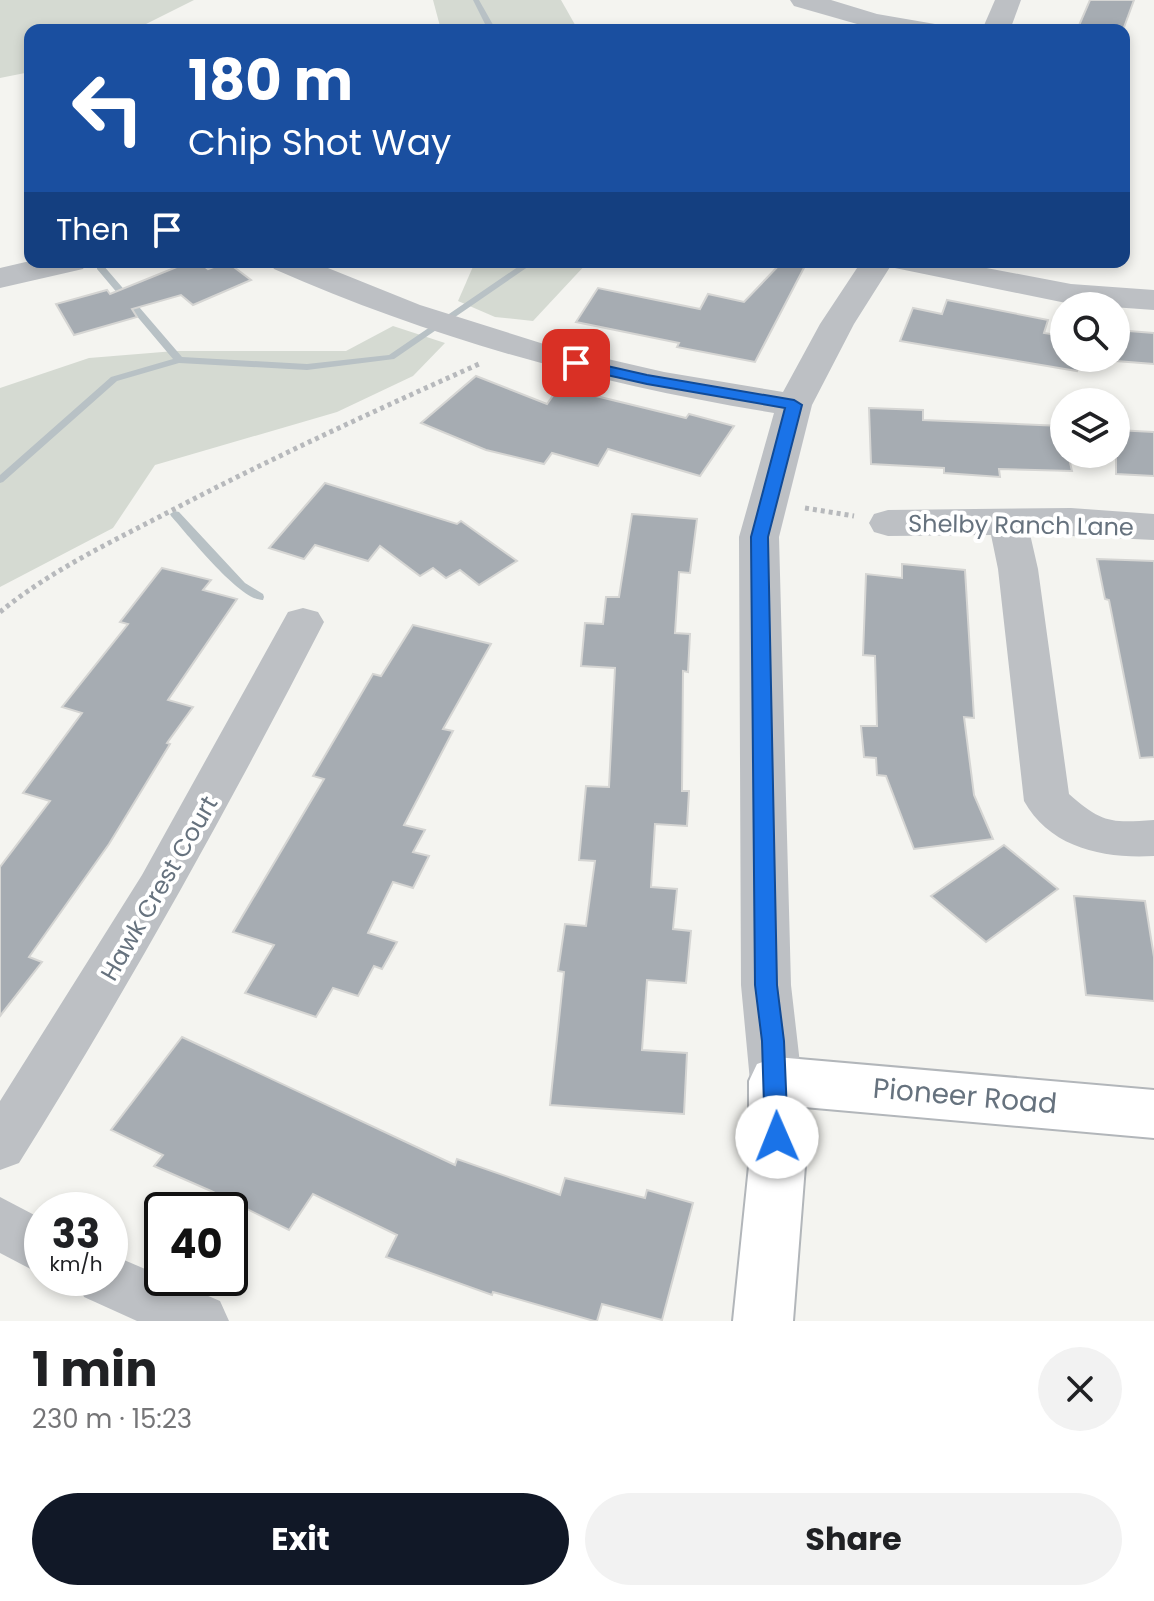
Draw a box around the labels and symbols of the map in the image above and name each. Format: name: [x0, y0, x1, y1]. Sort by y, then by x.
pin: [542, 329, 610, 397]
street label: Shelby Ranch Lane: [908, 507, 1134, 543]
street label: Hawk Crest Court: [93, 790, 225, 986]
street label: Pioneer Road: [871, 1069, 1059, 1123]
position arrow: [735, 1095, 819, 1179]
speed limit sign: 40: [144, 1192, 248, 1296]

